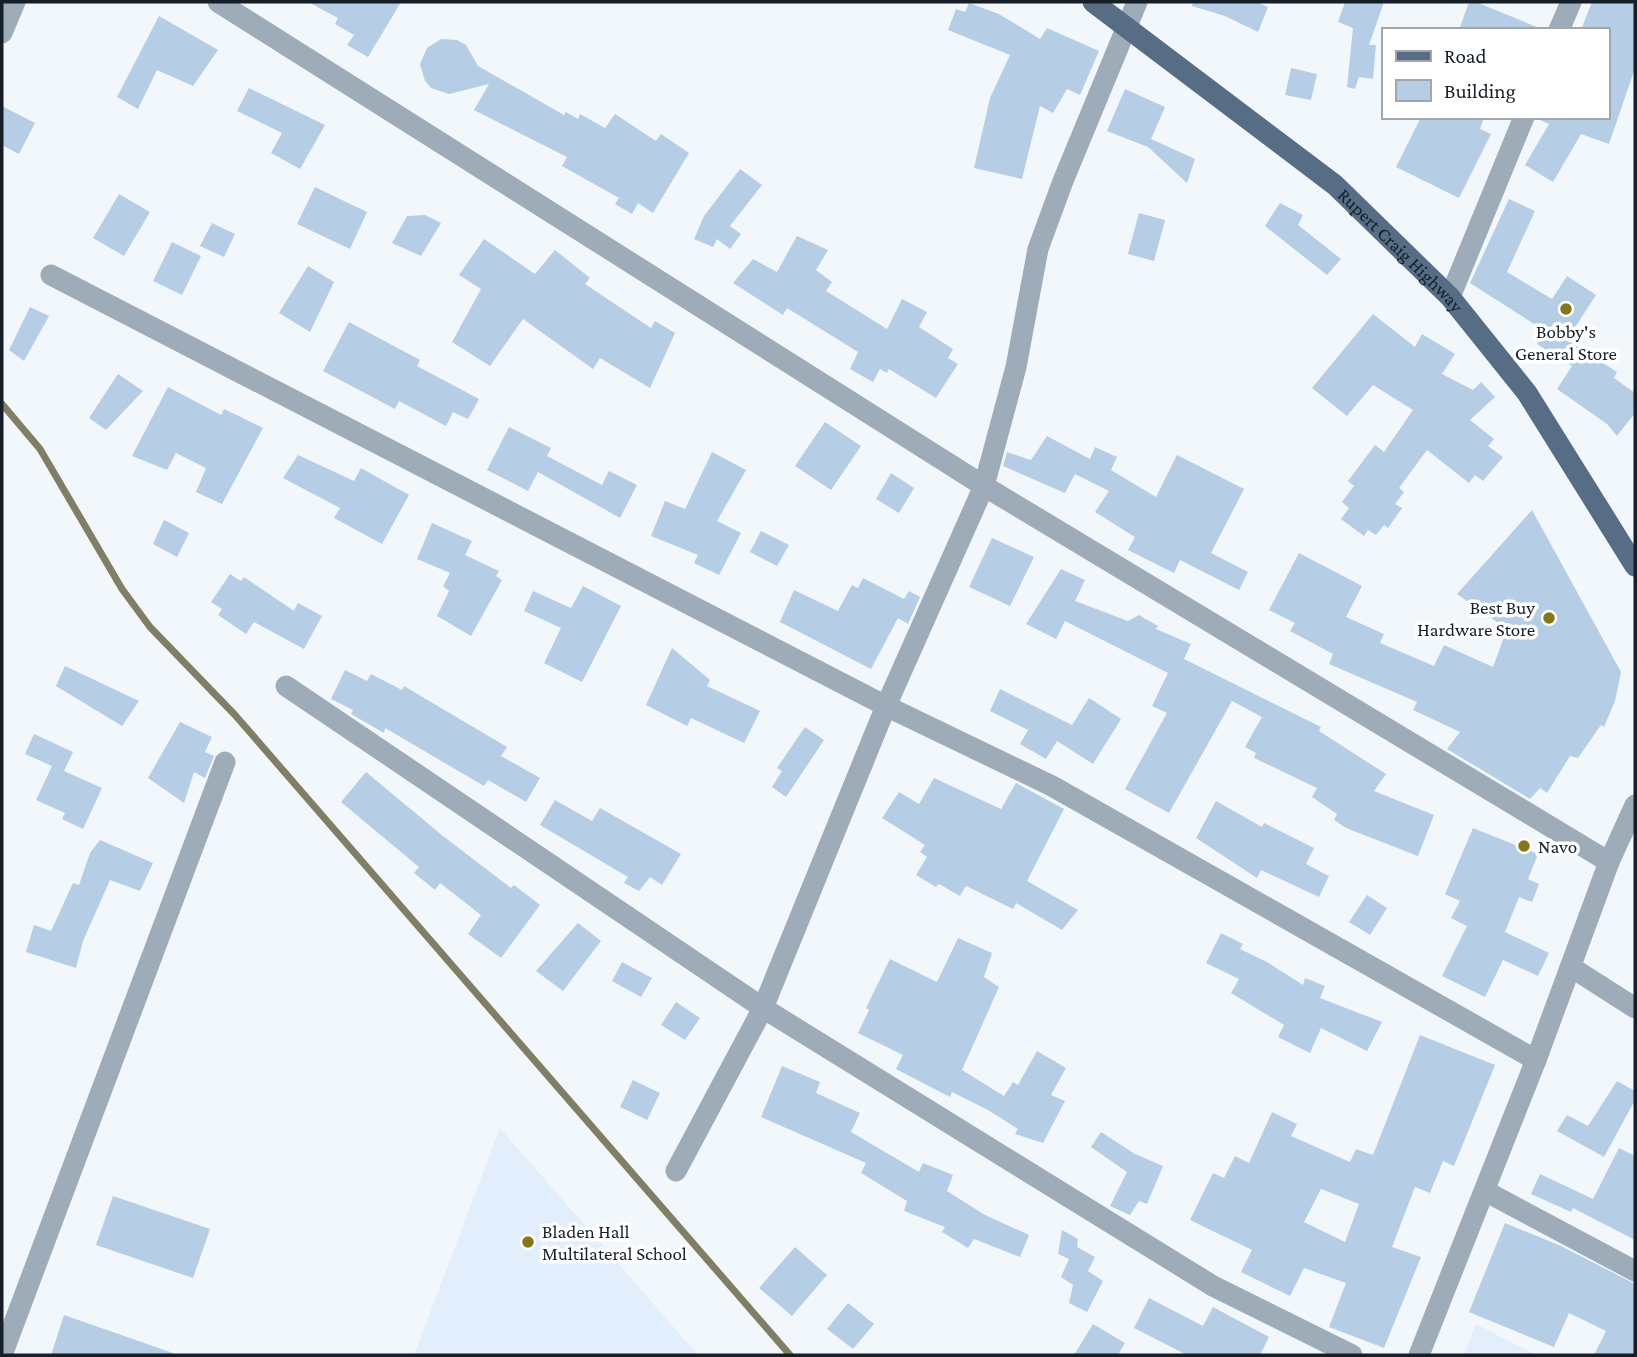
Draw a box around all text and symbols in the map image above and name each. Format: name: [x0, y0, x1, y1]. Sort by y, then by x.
legend: [1382, 28, 1609, 119]
text: Road: [1444, 44, 1487, 68]
text: Building: [1444, 79, 1516, 103]
street label: Rupert Craig Highway: [1334, 184, 1468, 316]
marker: Bobby's General Store: [1558, 301, 1574, 317]
place label: Bobby's General Store: [1515, 321, 1617, 364]
place label: Best Buy Hardware Store: [1417, 597, 1535, 640]
marker: Best Buy Hardware Store: [1541, 610, 1557, 626]
place label: Navo: [1538, 836, 1577, 857]
marker: Navo: [1516, 838, 1532, 854]
place label: Bladen Hall Multilateral School: [542, 1221, 687, 1264]
marker: Bladen Hall Multilateral School: [520, 1234, 536, 1250]

